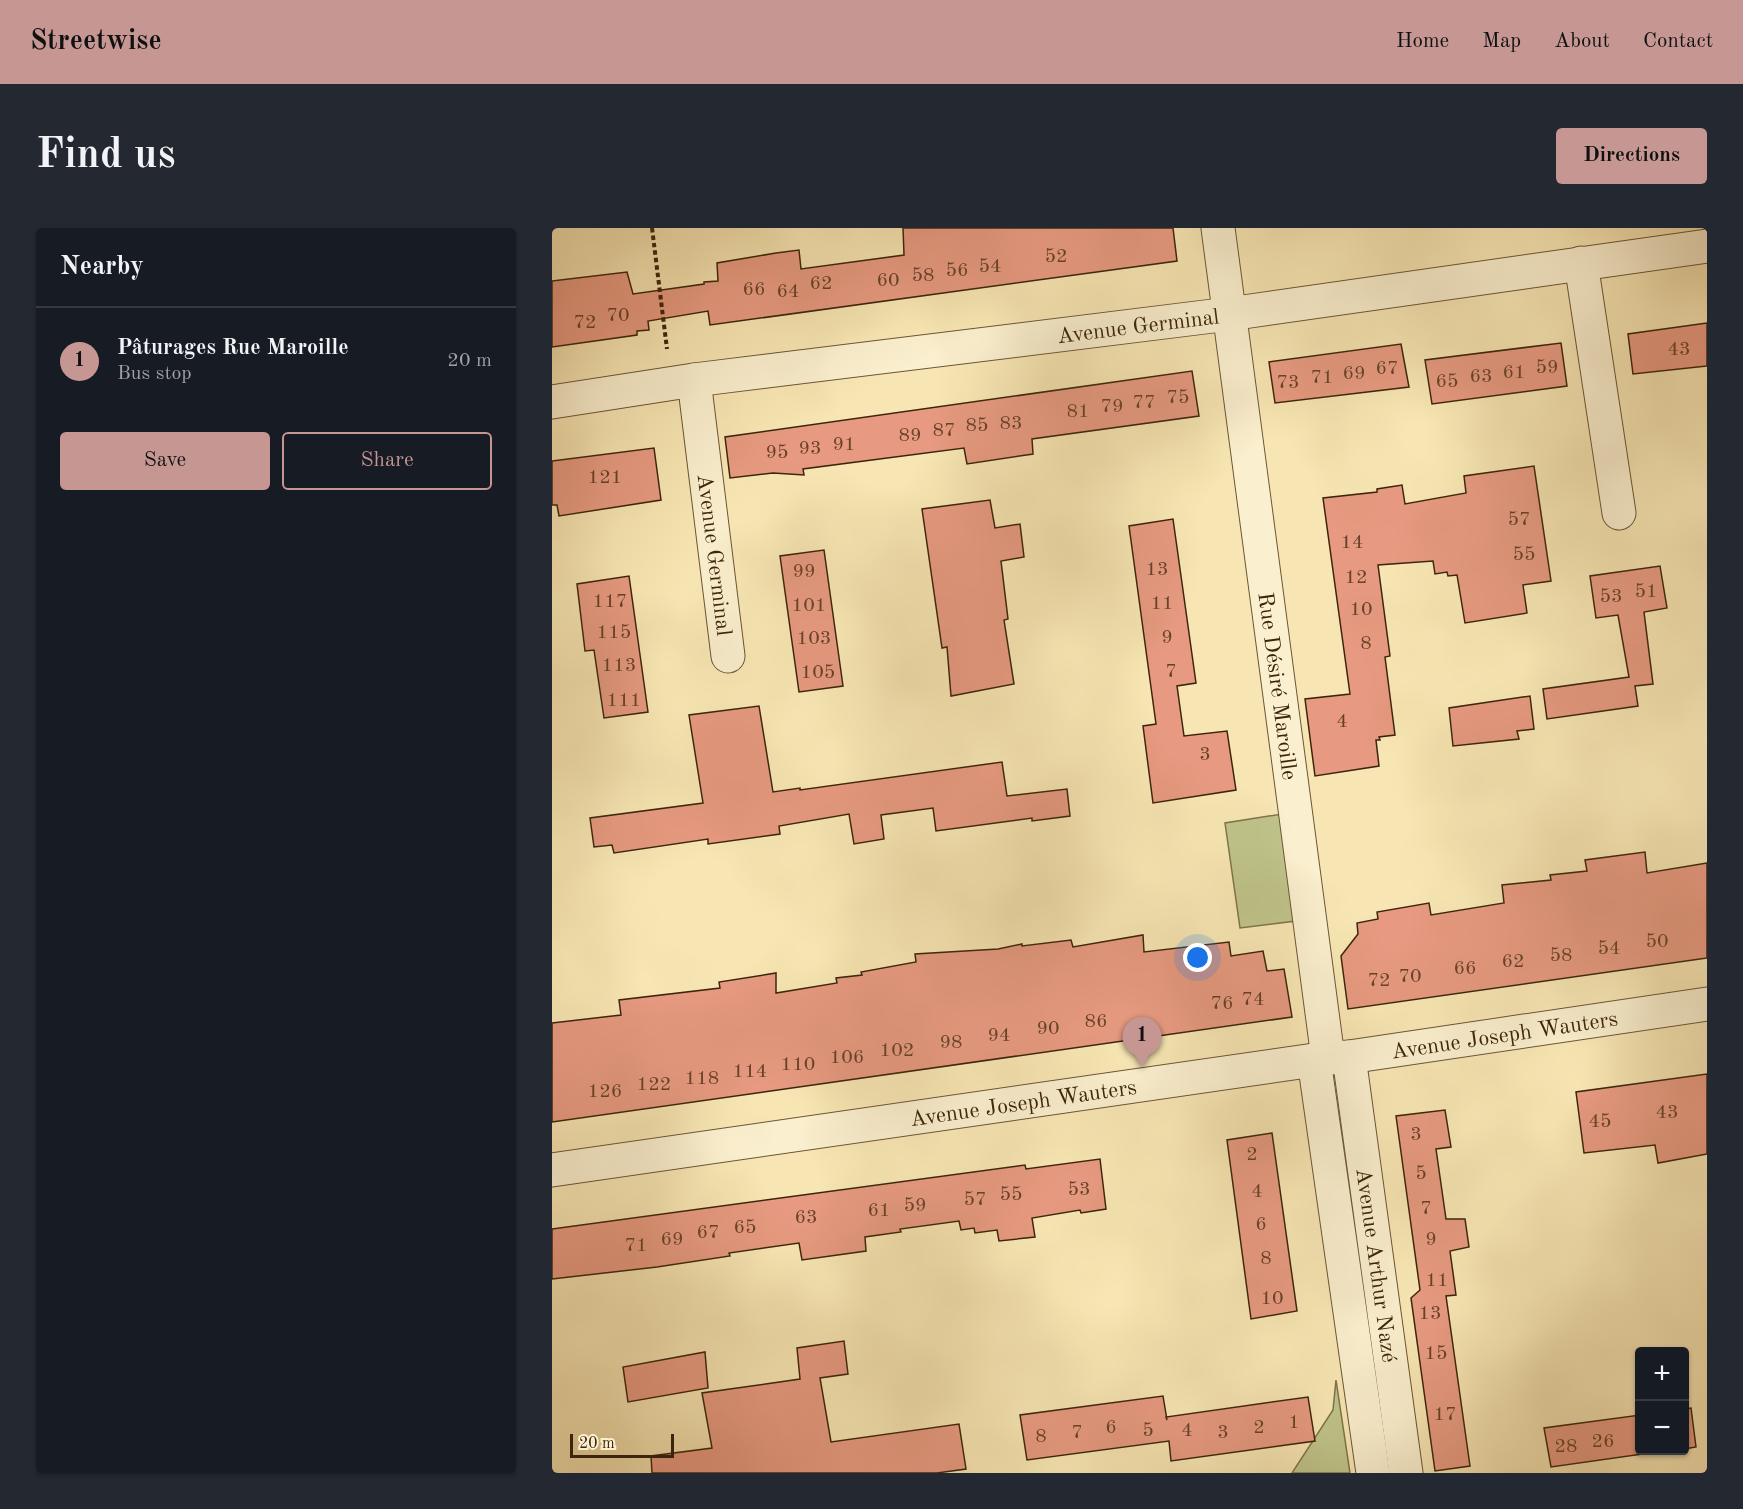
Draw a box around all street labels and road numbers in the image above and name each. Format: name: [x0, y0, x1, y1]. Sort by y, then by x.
street label: Avenue Germinal: [1056, 306, 1221, 348]
street label: Avenue Germinal: [693, 473, 734, 637]
street label: Rue Désiré Maroille: [1253, 591, 1300, 781]
street label: Avenue Joseph Wauters: [1390, 1008, 1619, 1064]
street label: Avenue Joseph Wauters: [909, 1077, 1138, 1131]
street label: Avenue Arthur Nazé: [1351, 1167, 1400, 1364]

